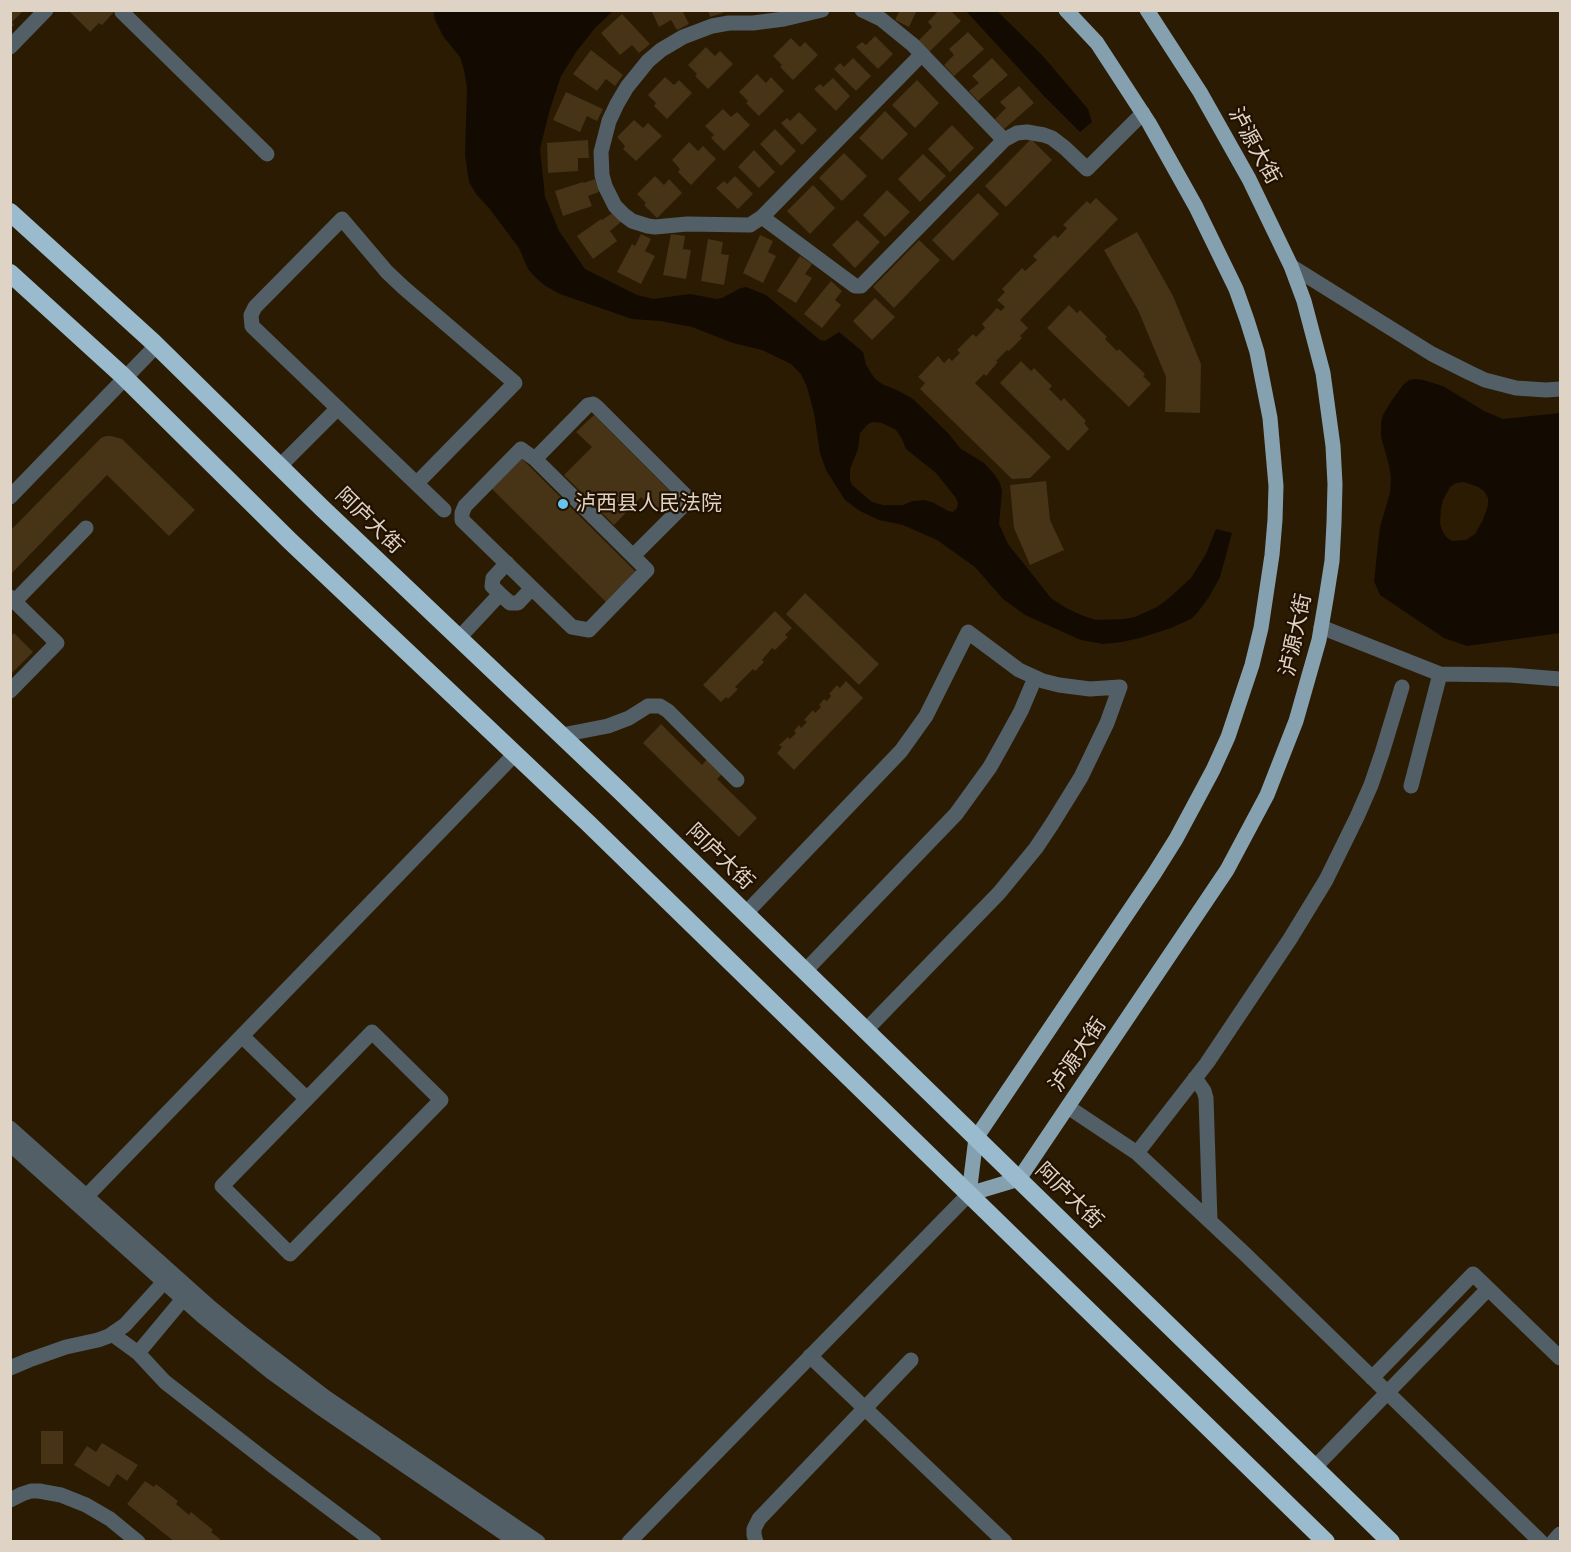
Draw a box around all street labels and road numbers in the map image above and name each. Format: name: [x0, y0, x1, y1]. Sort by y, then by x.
street label: 泸源大街: [1223, 103, 1285, 189]
street label: 阿庐大街: [330, 483, 408, 559]
street label: 泸源大街: [1275, 591, 1317, 679]
street label: 阿庐大街: [681, 819, 759, 895]
street label: 泸源大街: [1044, 1013, 1112, 1097]
street label: 阿庐大街: [1030, 1158, 1108, 1234]

